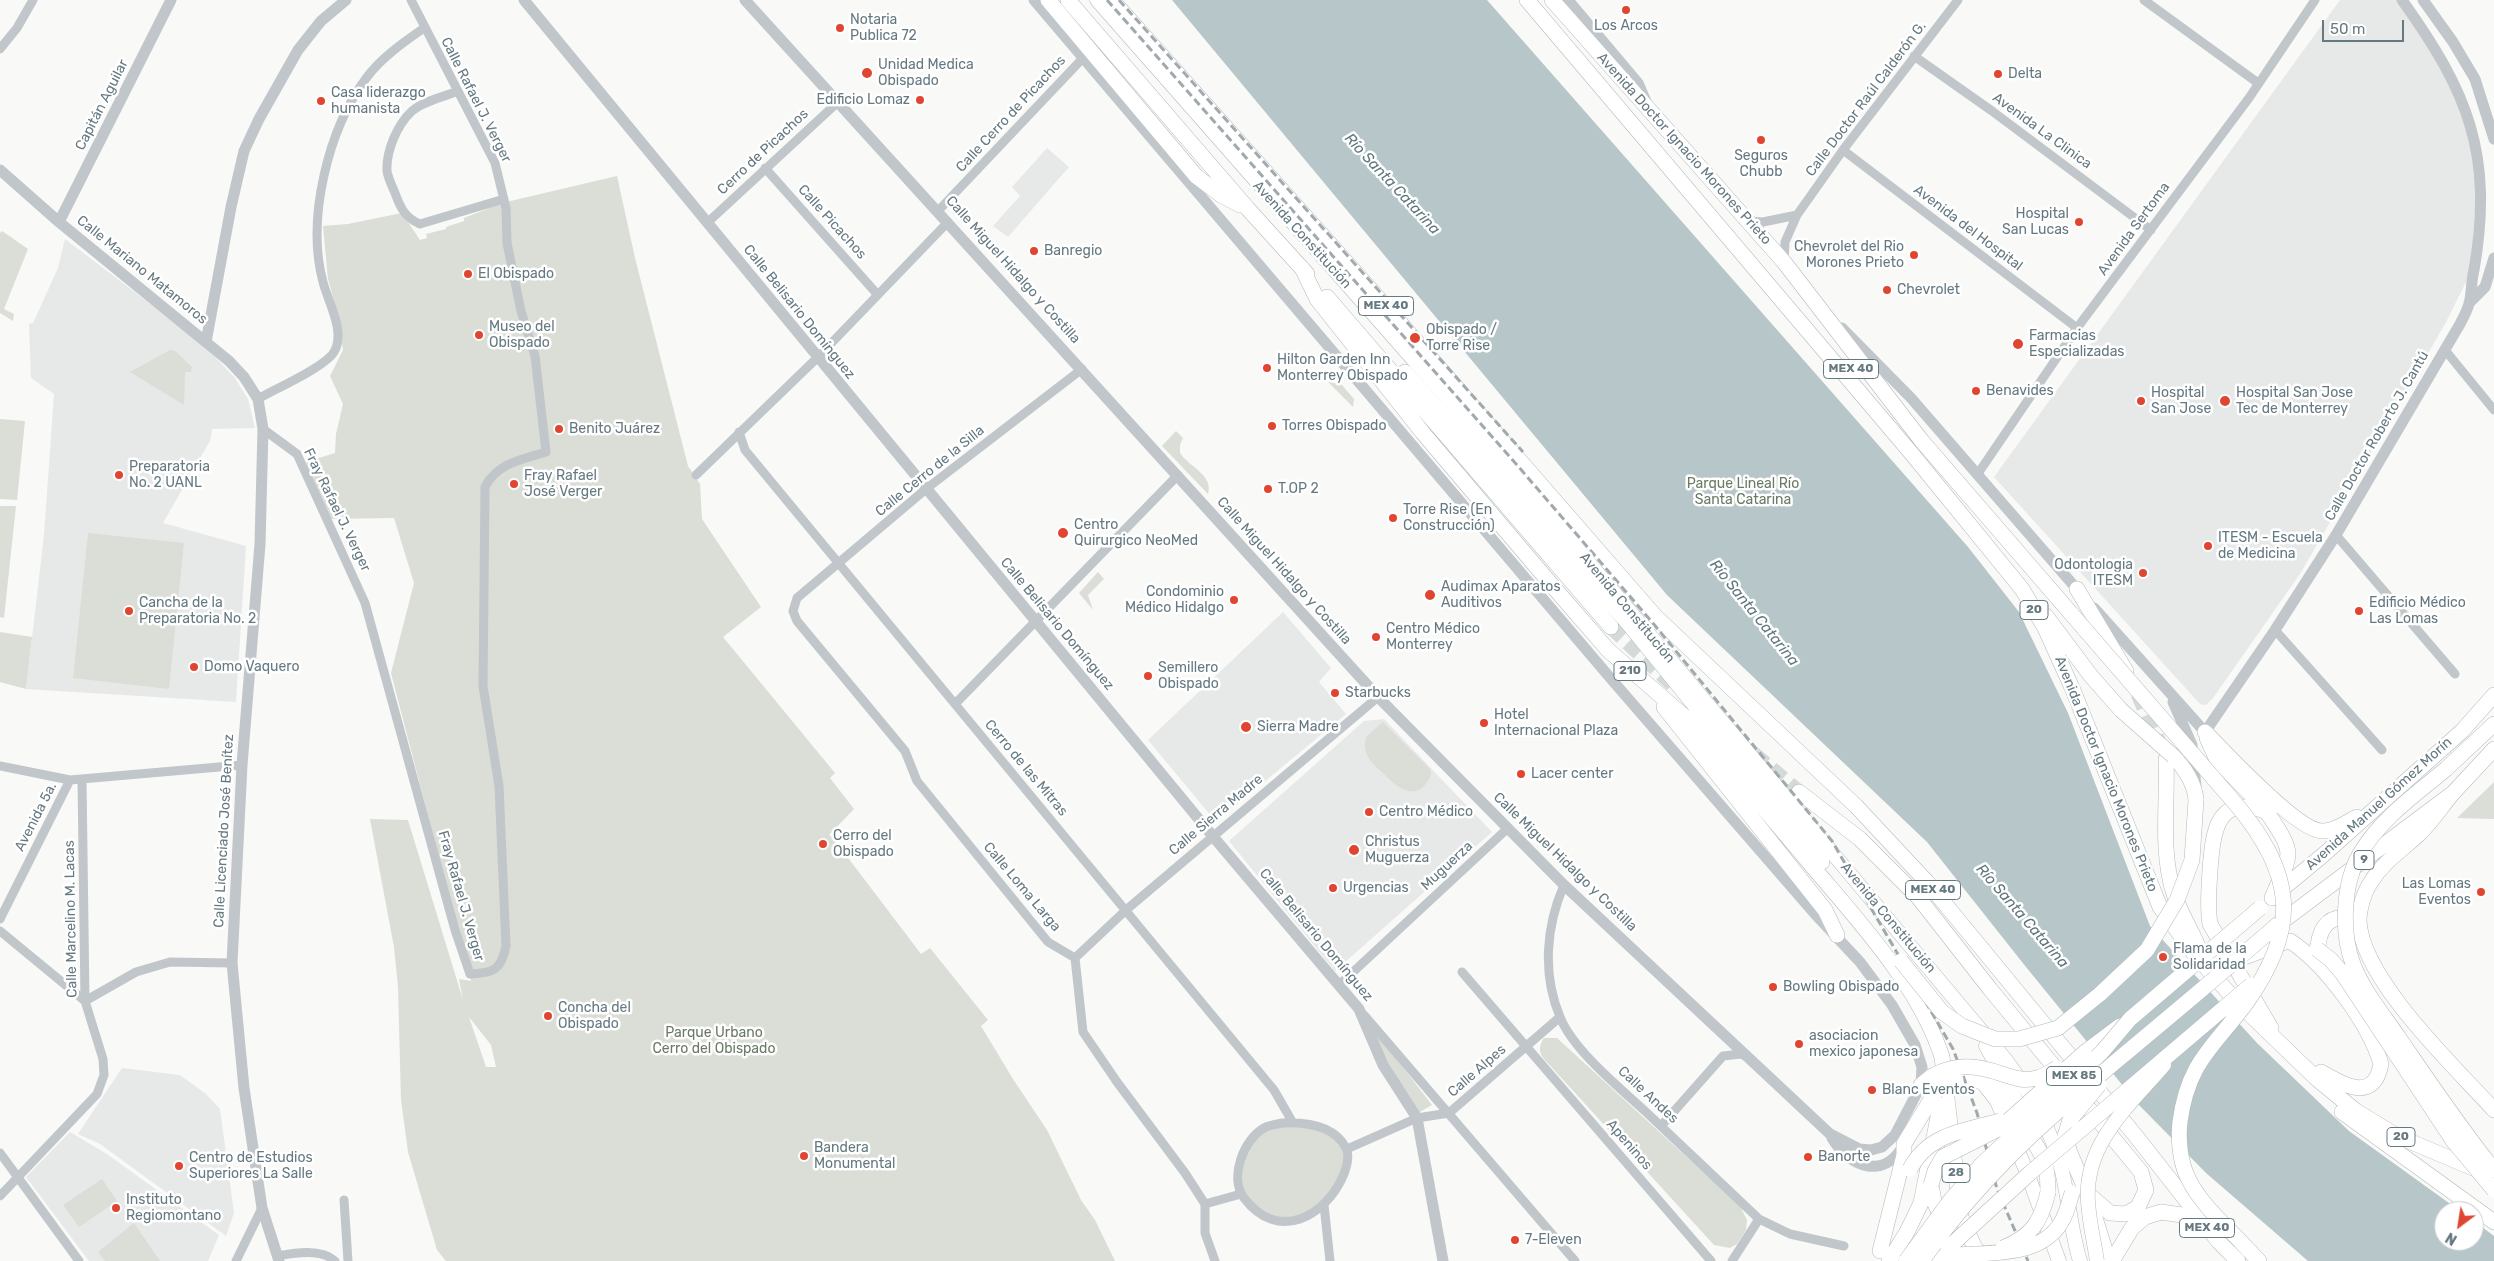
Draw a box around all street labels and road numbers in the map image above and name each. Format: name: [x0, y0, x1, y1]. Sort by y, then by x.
street label: Calle Doctor Raúl Calderón G.: [1802, 18, 1930, 180]
street label: Calle Rafael J. Verger: [437, 35, 515, 165]
street label: Avenida Doctor Ignacio Morones Prieto: [1593, 50, 1775, 248]
street label: Calle Cerro de Picachos: [953, 52, 1069, 176]
street label: Capitán Aguilar: [72, 57, 132, 153]
street label: Avenida La Clinica: [1989, 89, 2095, 173]
street label: Cerro de Picachos: [714, 106, 812, 198]
street label: Avenida Constitución: [1249, 178, 1355, 292]
street label: Avenida Sertoma: [2095, 179, 2173, 279]
street label: Calle Picachos: [794, 181, 870, 263]
street label: Avenida del Hospital: [1910, 182, 2026, 274]
street label: Calle Miguel Hidalgo y Costilla: [942, 193, 1084, 347]
street label: Calle Mariano Matamoros: [73, 212, 211, 328]
street label: Calle Belisario Domínguez: [740, 241, 858, 383]
road number: MEX 40: [1358, 296, 1414, 316]
street label: Calle Doctor Roberto J. Cantú: [2321, 348, 2433, 524]
road number: MEX 40: [1824, 359, 1878, 378]
street label: Calle Cerro de la Silla: [872, 422, 988, 520]
street label: Fray Rafael J. Verger: [300, 446, 374, 574]
street label: Calle Miguel Hidalgo y Costilla: [1213, 494, 1355, 648]
street label: Avenida Constitución: [1576, 549, 1678, 667]
street label: Calle Belisario Domínguez: [997, 554, 1117, 694]
road number: 20: [2020, 600, 2048, 620]
street label: Avenida Doctor Ignacio Morones Prieto: [2051, 654, 2161, 894]
road number: 210: [1614, 661, 1646, 680]
street label: Cerro de las Mitras: [981, 716, 1071, 820]
street label: Calle Licenciado José Benítez: [211, 734, 237, 928]
street label: Avenida Manuel Gómez Morín: [2302, 734, 2456, 874]
street label: Calle Sierra Madre: [1166, 771, 1266, 859]
street label: Avenida 5a.: [11, 780, 61, 854]
street label: Calle Miguel Hidalgo y Costilla: [1490, 789, 1640, 935]
street label: Fray Rafael J. Verger: [434, 829, 488, 963]
street label: Muguerza: [1418, 838, 1476, 894]
street label: Calle Loma Larga: [980, 839, 1064, 935]
street label: Calle Marcelino M. Lacas: [61, 840, 81, 998]
road number: 9: [2354, 850, 2374, 870]
street label: Avenida Constitución: [1837, 859, 1939, 977]
street label: Calle Belisario Domínguez: [1256, 865, 1376, 1005]
road number: MEX 40: [1906, 880, 1960, 900]
street label: Calle Alpes: [1445, 1041, 1509, 1101]
street label: Calle Andes: [1614, 1063, 1682, 1127]
road number: MEX 85: [2046, 1066, 2102, 1086]
street label: Apeninos: [1603, 1116, 1655, 1174]
road number: 20: [2387, 1128, 2415, 1146]
road number: 28: [1942, 1164, 1970, 1182]
road number: MEX 40: [2180, 1218, 2234, 1238]

